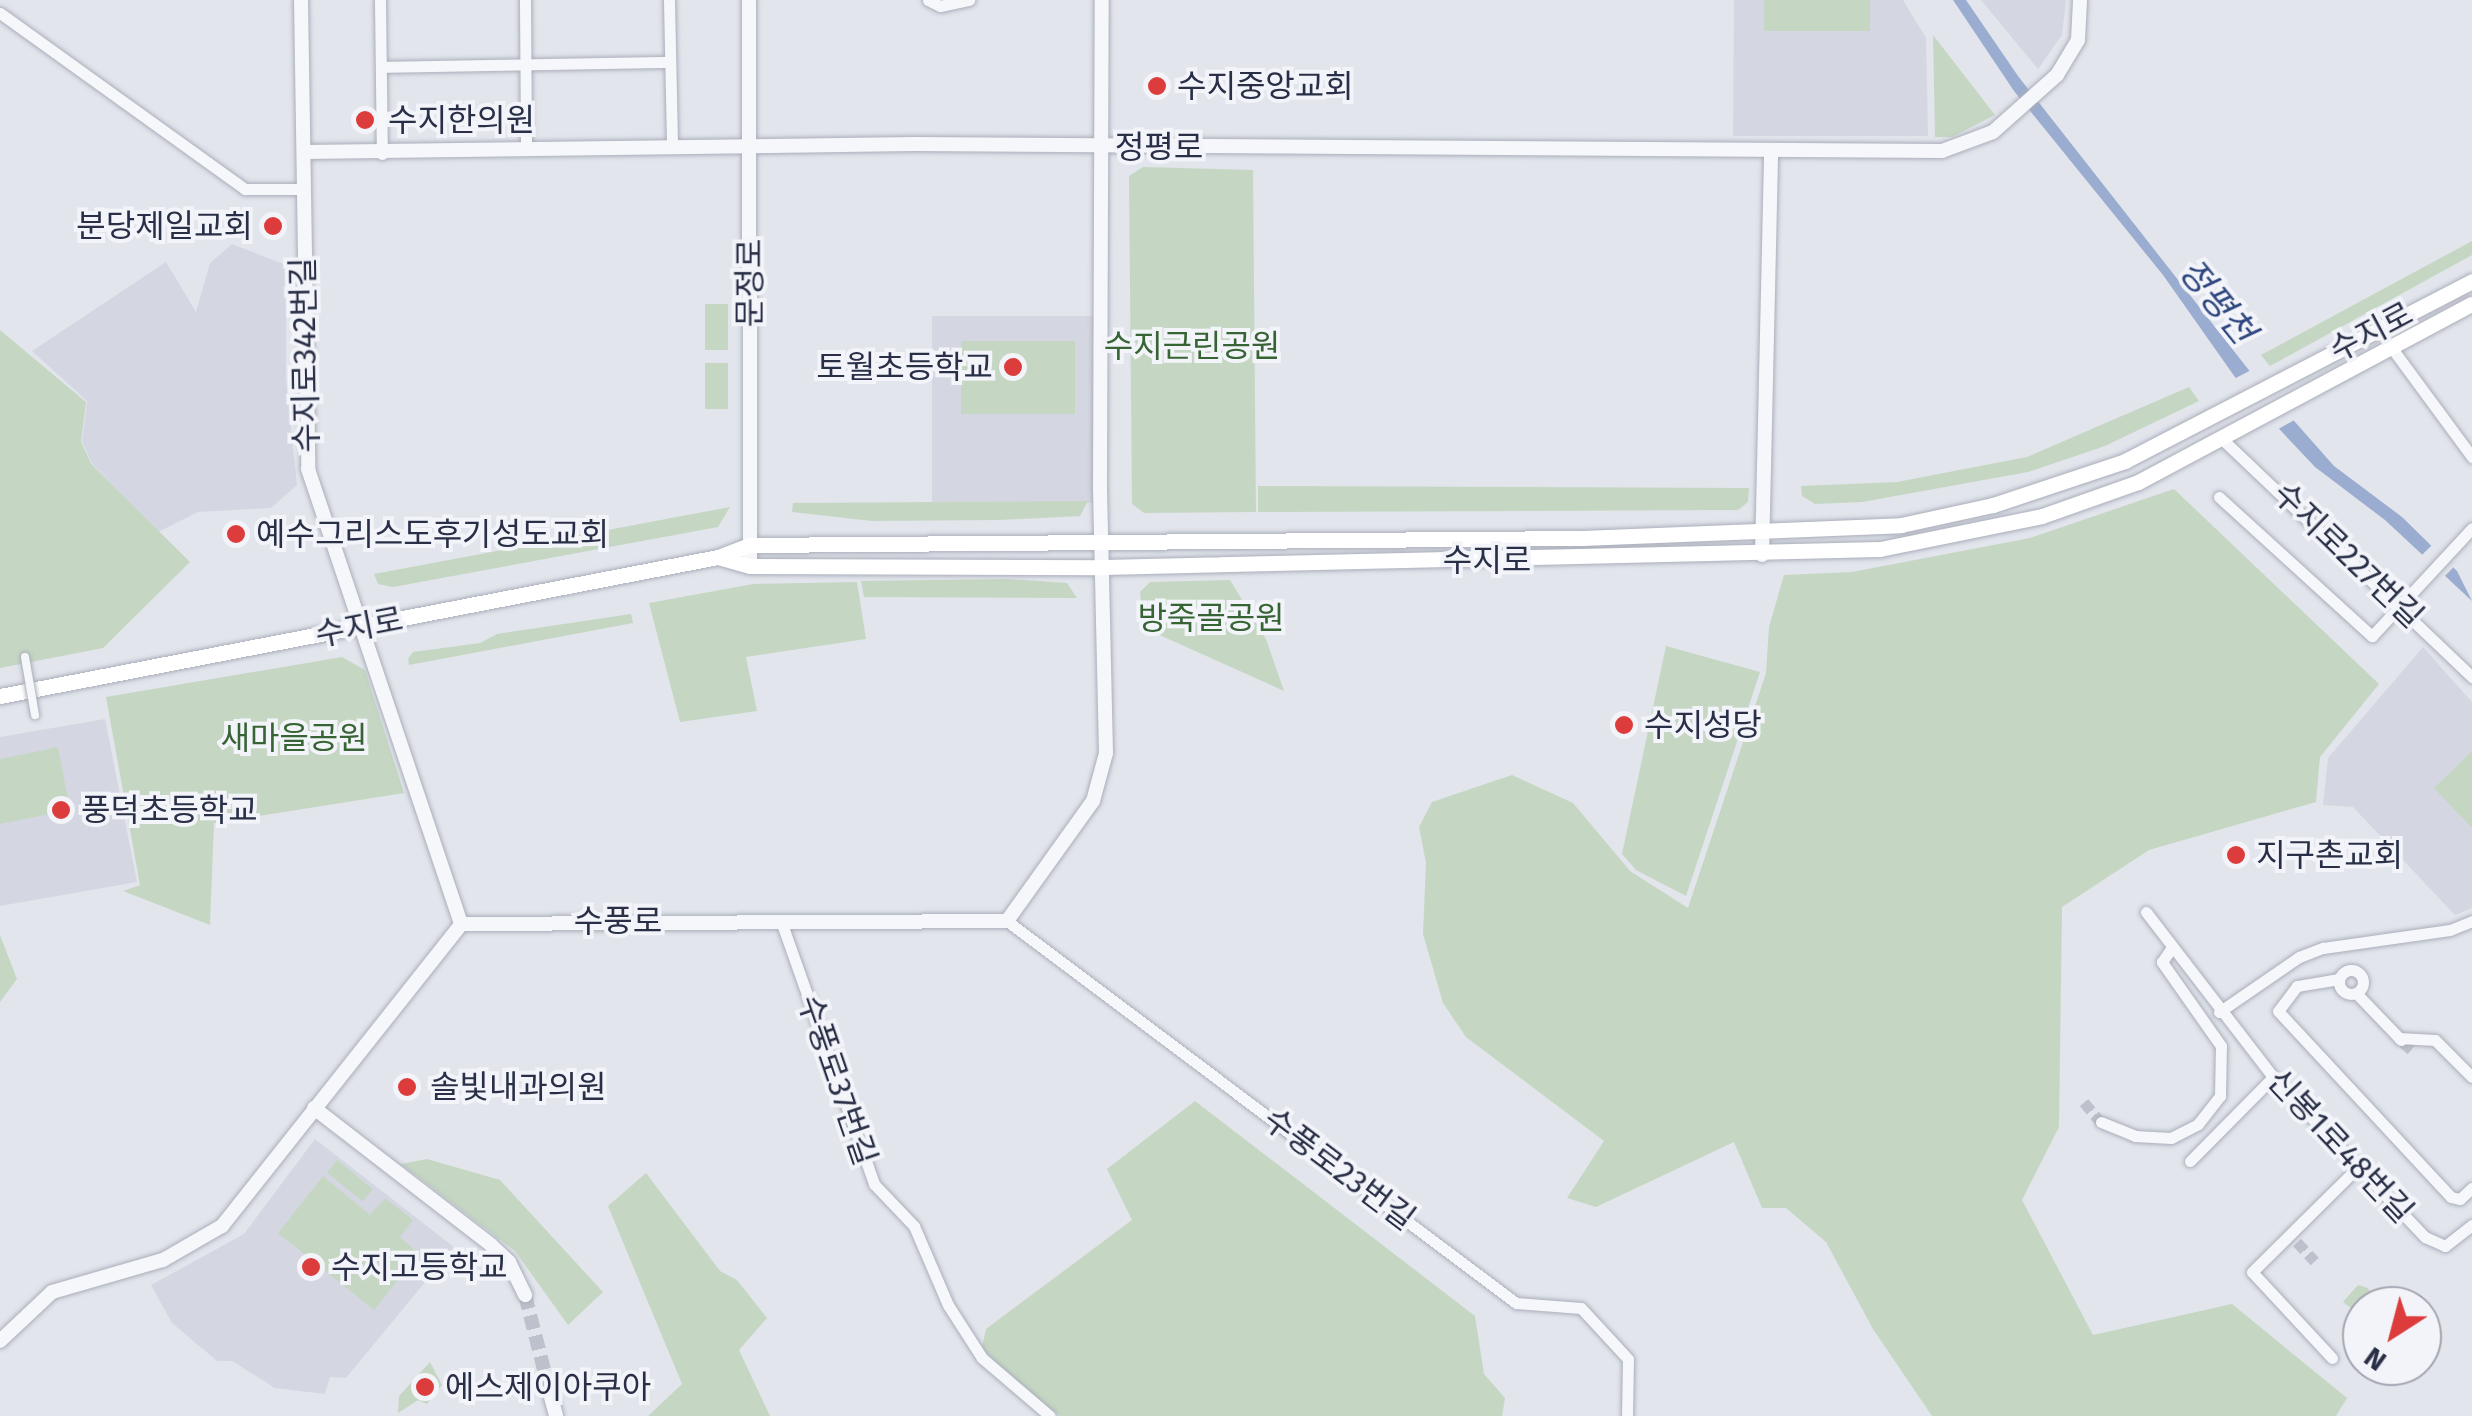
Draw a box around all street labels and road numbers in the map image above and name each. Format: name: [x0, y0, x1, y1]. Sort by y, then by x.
street label: 정평로: [1115, 128, 1203, 166]
street label: 문정로: [731, 239, 769, 327]
street label: 수지로342번길: [284, 257, 326, 453]
street label: 수지로: [2323, 294, 2419, 370]
street label: 수지로227번길: [2265, 474, 2431, 636]
street label: 수지로: [1443, 541, 1531, 579]
street label: 수지로: [312, 600, 406, 654]
street label: 수풍로: [574, 902, 662, 940]
street label: 수풍로37번길: [790, 990, 884, 1170]
street label: 신봉1로48번길: [2259, 1061, 2421, 1231]
street label: 수풍로23번길: [1256, 1100, 1422, 1238]

